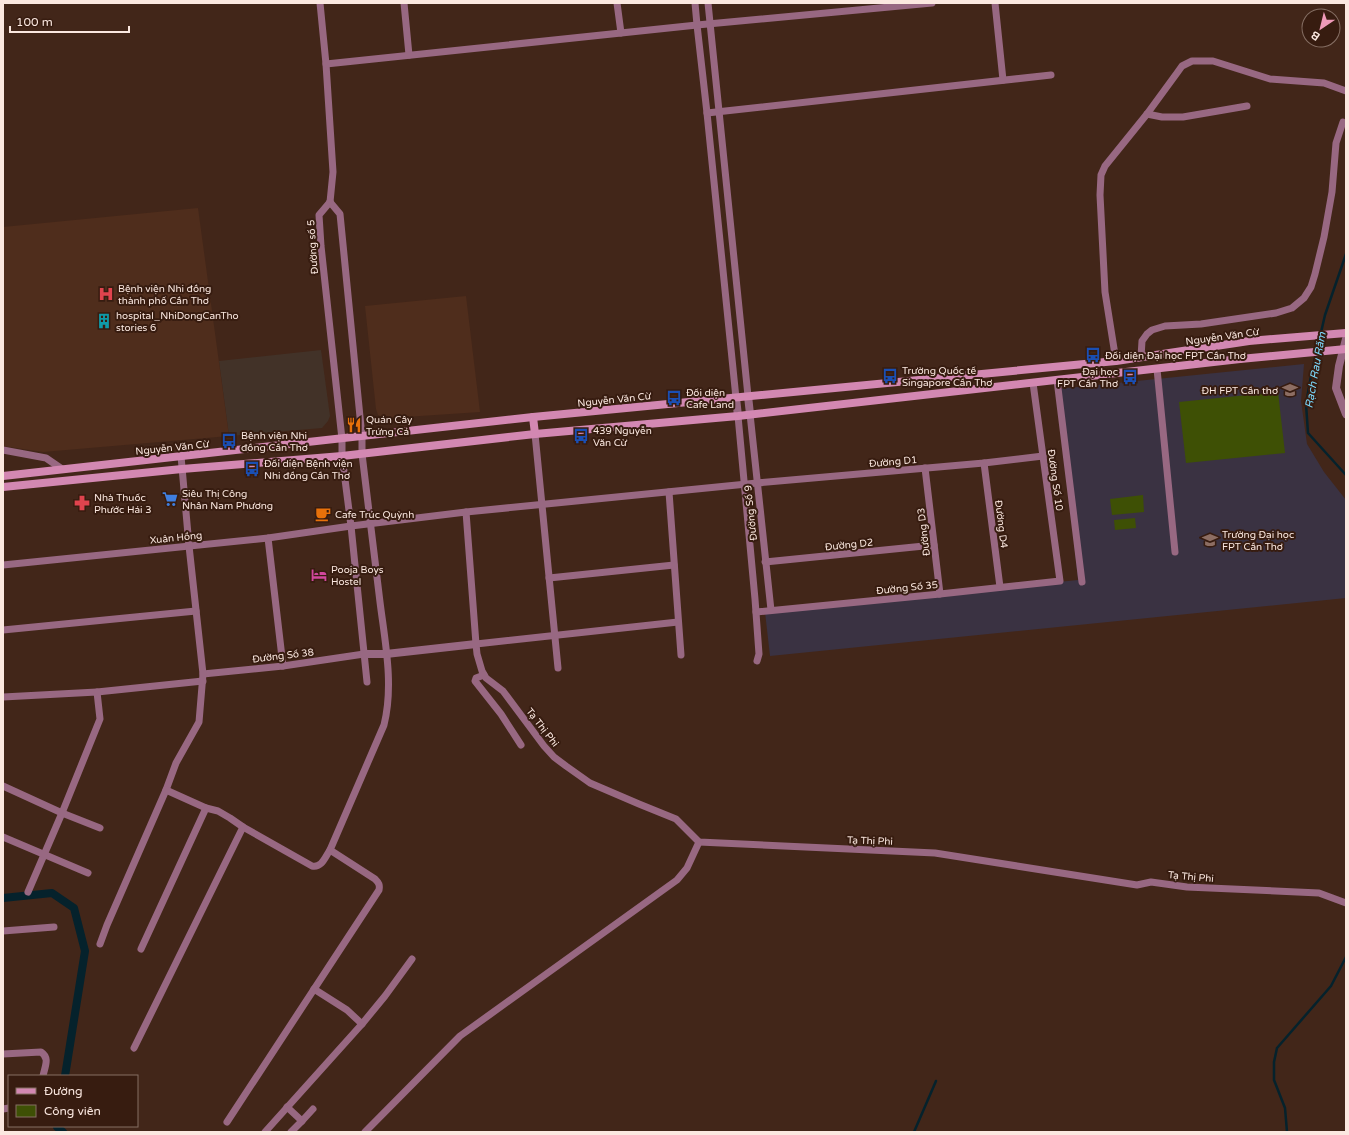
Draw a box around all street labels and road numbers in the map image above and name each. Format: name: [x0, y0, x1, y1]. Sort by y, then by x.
street label: Đường số 5: [305, 219, 321, 275]
street label: Nguyễn Văn Cừ: [1185, 326, 1260, 348]
street label: Nguyễn Văn Cừ: [577, 390, 652, 410]
street label: Nguyễn Văn Cừ: [135, 438, 210, 458]
street label: Đường Số 10: [1045, 449, 1065, 512]
street label: Đường D1: [868, 454, 918, 470]
street label: Đường Số 9: [742, 484, 760, 541]
street label: Đường D4: [992, 499, 1010, 549]
street label: Đường D3: [915, 507, 933, 557]
street label: Xuân Hồng: [149, 529, 203, 547]
street label: Đường D2: [824, 536, 874, 553]
street label: Đường Số 35: [876, 579, 939, 597]
street label: Đường Số 38: [252, 646, 315, 666]
street label: Tạ Thị Phi: [523, 706, 561, 749]
street label: Tạ Thị Phi: [847, 834, 893, 848]
street label: Tạ Thị Phi: [1167, 869, 1214, 885]

